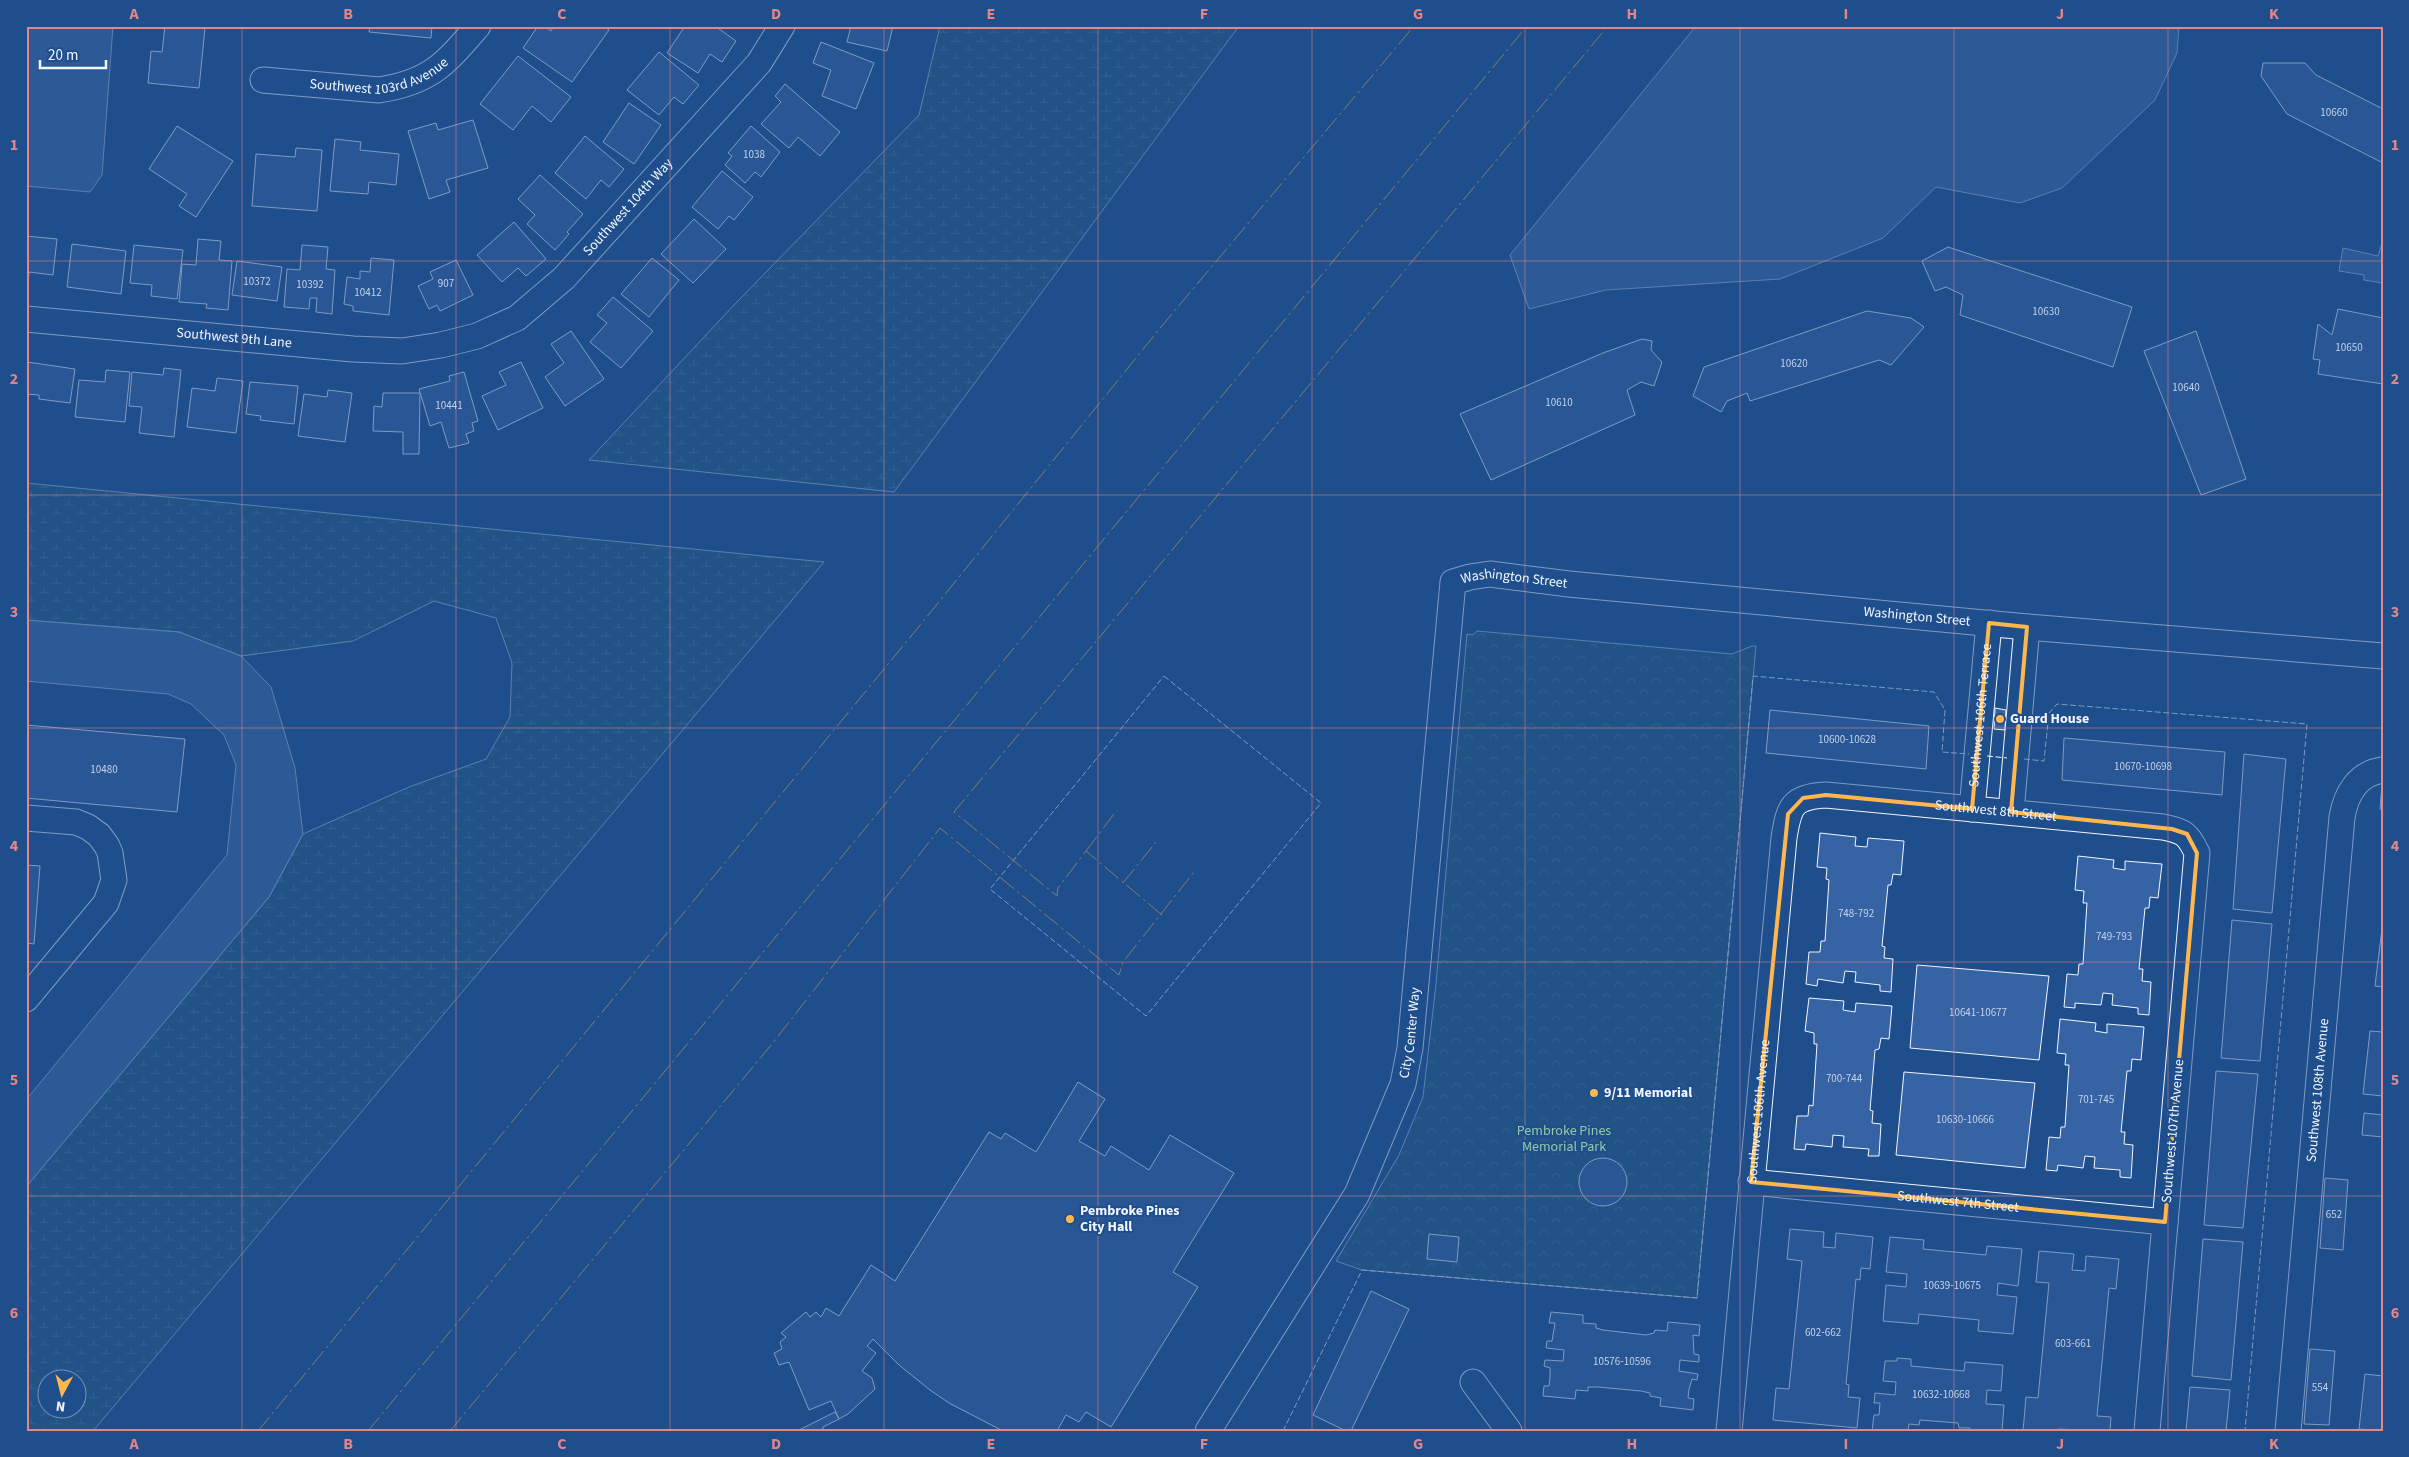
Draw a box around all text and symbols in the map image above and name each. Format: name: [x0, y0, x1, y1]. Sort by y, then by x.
text: A: [128, 3, 139, 25]
text: B: [343, 3, 353, 25]
text: C: [557, 3, 567, 25]
text: D: [771, 3, 781, 25]
text: E: [987, 3, 995, 25]
text: F: [1200, 3, 1208, 25]
text: G: [1413, 3, 1423, 25]
text: H: [1627, 3, 1637, 25]
text: I: [1844, 3, 1848, 25]
text: J: [2056, 3, 2064, 25]
text: K: [2269, 3, 2279, 25]
scale bar: [40, 38, 106, 70]
text: 20 m: [48, 45, 78, 66]
street label: Southwest 103rd Avenue: [309, 53, 453, 100]
house number: 10660: [2320, 105, 2348, 120]
text: 1: [10, 134, 18, 156]
text: 1: [2391, 134, 2399, 156]
house number: 1038: [743, 147, 765, 162]
street label: Southwest 104th Way: [579, 154, 678, 261]
house number: 10372: [243, 274, 271, 289]
house number: 907: [438, 276, 454, 291]
house number: 10392: [296, 277, 324, 292]
house number: 10412: [354, 285, 382, 300]
house number: 10630: [2032, 304, 2060, 319]
street label: Southwest 9th Lane: [176, 323, 293, 353]
house number: 10650: [2335, 340, 2363, 355]
house number: 10620: [1780, 356, 1808, 371]
text: 2: [10, 368, 18, 390]
text: 2: [2391, 368, 2399, 390]
house number: 10640: [2172, 380, 2200, 395]
house number: 10610: [1545, 395, 1573, 410]
house number: 10441: [435, 398, 463, 413]
street label: Washington Street: [1458, 564, 1569, 594]
text: 3: [10, 601, 18, 623]
text: 3: [2391, 601, 2399, 623]
street label: Washington Street: [1863, 602, 1972, 632]
street label: Southwest 106th Terrace: [1964, 643, 1997, 788]
place label: Guard House: [2010, 709, 2089, 729]
marker: Guard House: [1994, 713, 2006, 725]
house number: 10600-10628: [1818, 732, 1877, 747]
house number: 10670-10698: [2114, 759, 2173, 774]
house number: 10480: [90, 762, 118, 777]
street label: Southwest 8th Street: [1934, 795, 2058, 827]
text: 4: [10, 835, 19, 857]
text: 4: [2391, 835, 2400, 857]
house number: 748-792: [1838, 906, 1874, 921]
house number: 749-793: [2096, 929, 2132, 944]
street label: City Center Way: [1394, 986, 1426, 1080]
house number: 10641-10677: [1949, 1005, 2007, 1020]
street label: Southwest 108th Avenue: [2302, 1017, 2334, 1163]
street label: Southwest 106th Avenue: [1742, 1038, 1775, 1184]
street label: Southwest 107th Avenue: [2157, 1058, 2189, 1204]
text: 5: [10, 1069, 18, 1091]
text: 5: [2391, 1069, 2399, 1091]
house number: 700-744: [1826, 1071, 1863, 1086]
place label: 9/11 Memorial: [1604, 1083, 1692, 1103]
marker: 9/11 Memorial: [1588, 1087, 1600, 1099]
house number: 701-745: [2078, 1092, 2114, 1107]
house number: 10630-10666: [1936, 1112, 1995, 1127]
park label: Pembroke Pines Memorial Park: [1517, 1121, 1611, 1157]
street label: Southwest 7th Street: [1896, 1186, 2020, 1218]
place label: Pembroke Pines City Hall: [1080, 1201, 1180, 1237]
house number: 652: [2326, 1207, 2342, 1222]
marker: Pembroke Pines City Hall: [1064, 1213, 1076, 1225]
house number: 10639-10675: [1923, 1278, 1981, 1293]
text: 6: [10, 1302, 18, 1324]
text: 6: [2391, 1302, 2399, 1324]
house number: 602-662: [1805, 1325, 1841, 1340]
house number: 603-661: [2055, 1336, 2091, 1351]
house number: 10576-10596: [1593, 1354, 1652, 1369]
north arrow: [38, 1370, 88, 1420]
house number: 554: [2312, 1380, 2329, 1395]
house number: 10632-10668: [1912, 1387, 1971, 1402]
text: N: [55, 1395, 66, 1416]
text: A: [128, 1433, 139, 1455]
text: B: [343, 1433, 353, 1455]
text: C: [557, 1433, 567, 1455]
text: D: [771, 1433, 781, 1455]
text: E: [987, 1433, 995, 1455]
text: F: [1200, 1433, 1208, 1455]
text: G: [1413, 1433, 1423, 1455]
text: H: [1627, 1433, 1637, 1455]
text: I: [1844, 1433, 1848, 1455]
text: J: [2056, 1433, 2064, 1455]
text: K: [2269, 1433, 2279, 1455]

